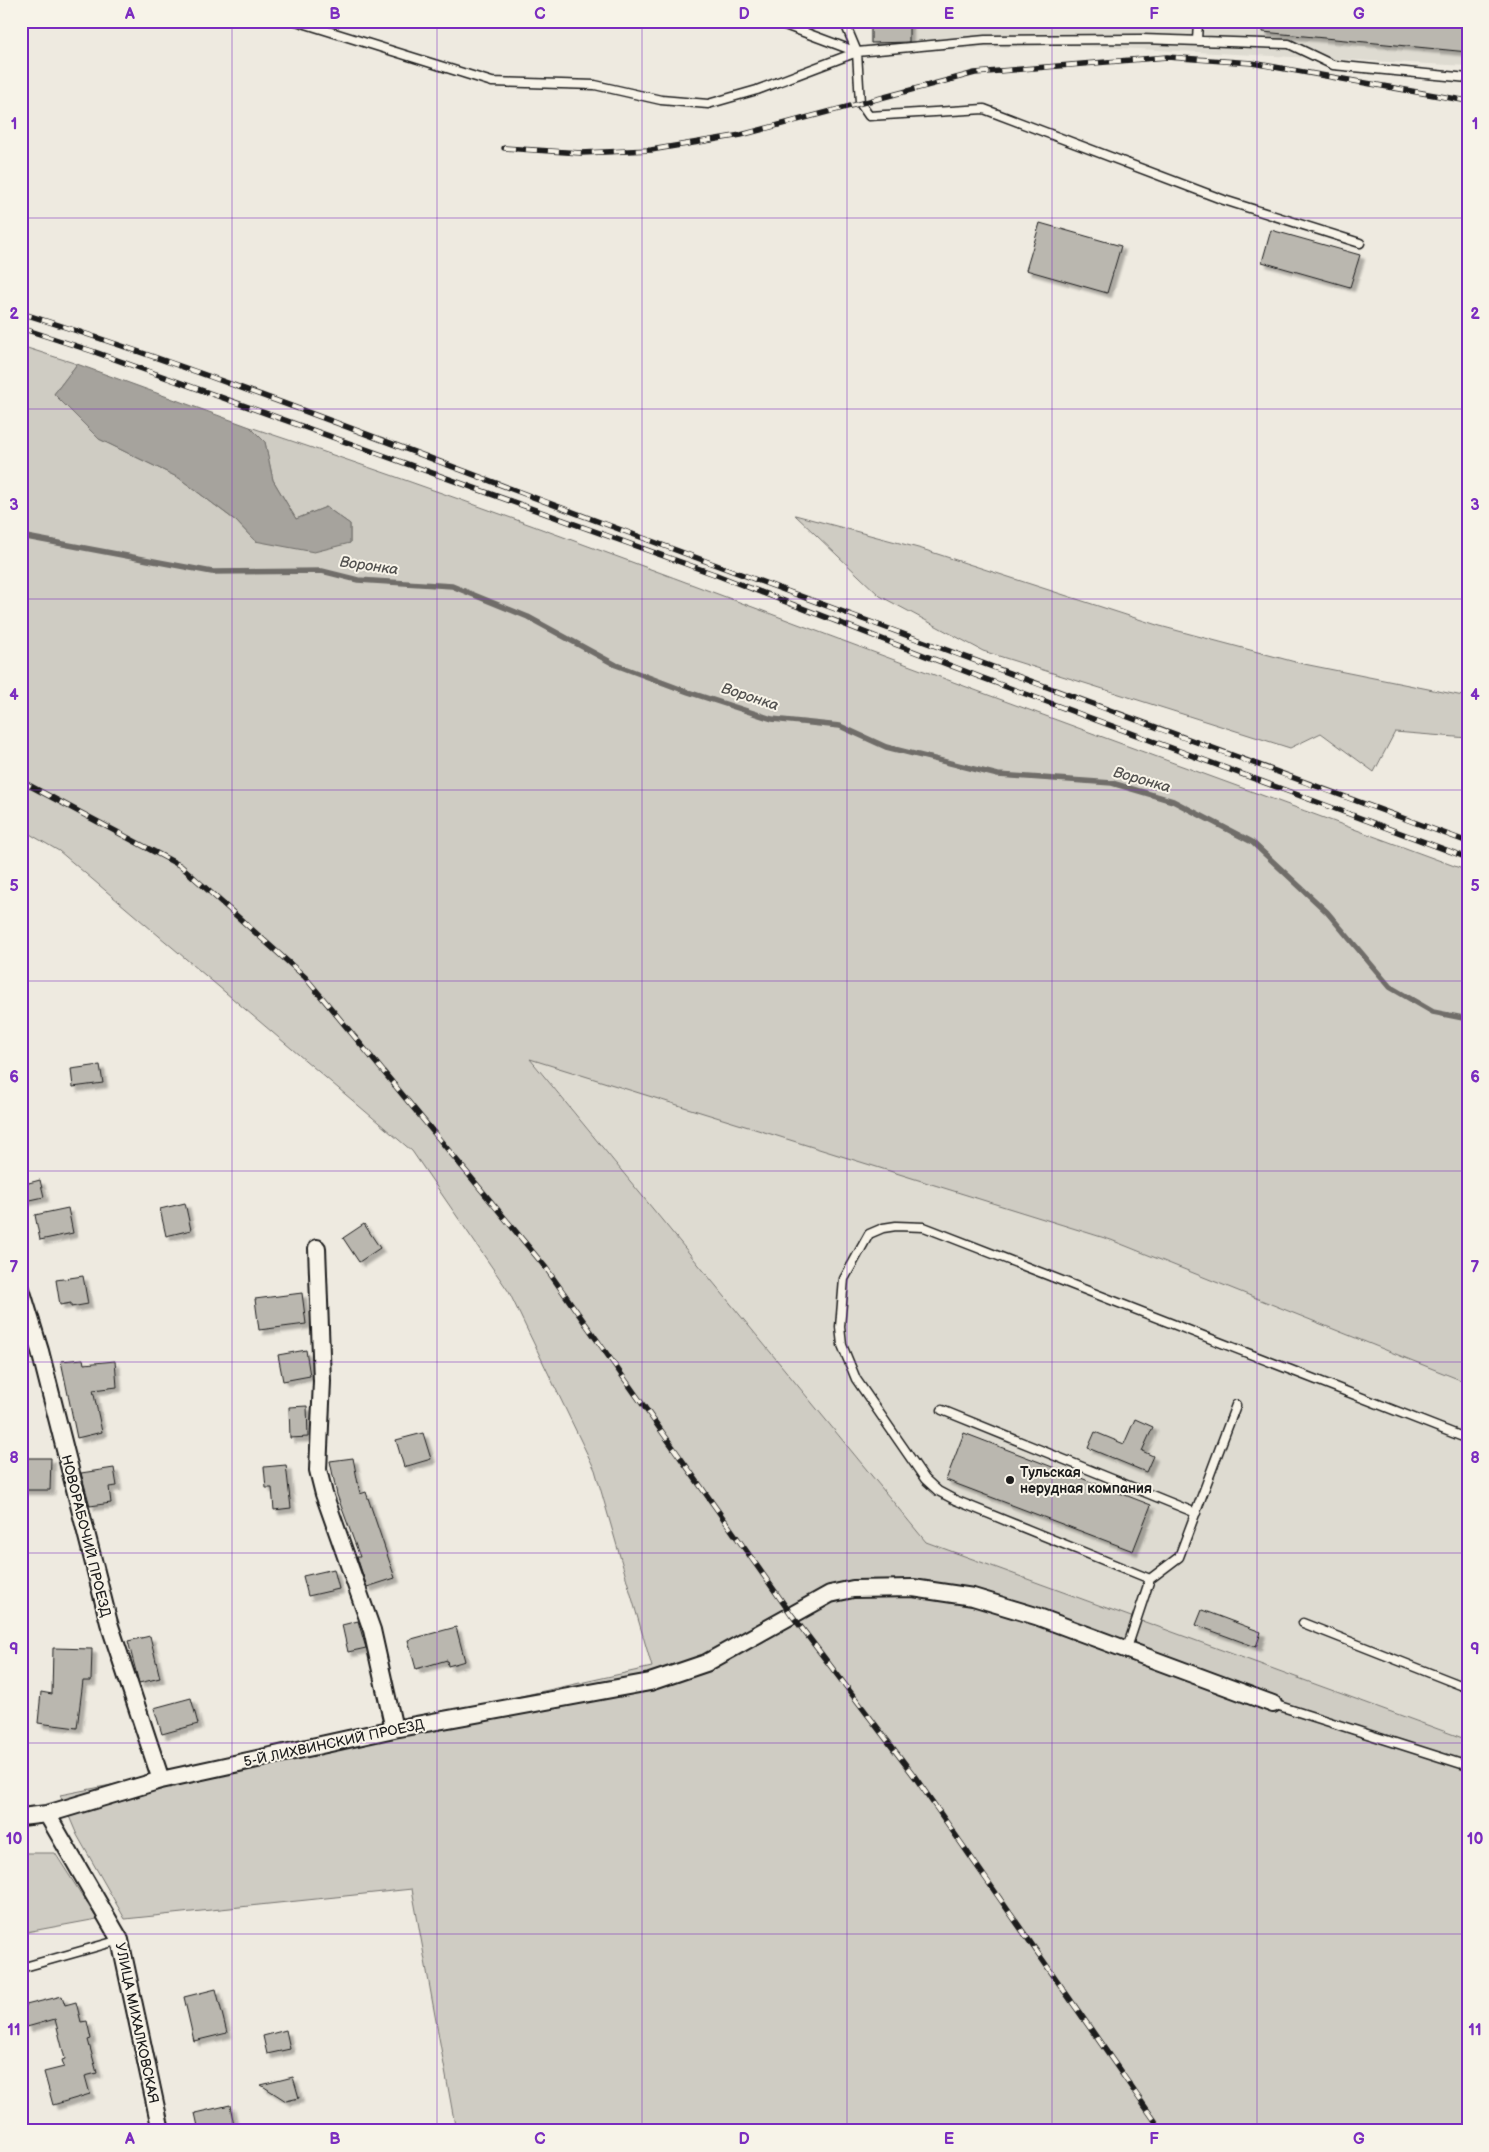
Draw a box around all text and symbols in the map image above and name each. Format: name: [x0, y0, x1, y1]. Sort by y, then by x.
text: A: [124, 5, 135, 24]
text: B: [329, 5, 341, 24]
text: C: [534, 5, 546, 24]
text: D: [738, 5, 750, 24]
text: E: [944, 5, 954, 24]
text: F: [1149, 5, 1159, 24]
text: G: [1353, 5, 1365, 24]
text: 1: [11, 115, 17, 134]
text: 1: [1472, 115, 1478, 134]
text: 2: [9, 305, 19, 324]
text: 2: [1470, 305, 1480, 324]
text: 3: [9, 496, 19, 515]
text: 3: [1470, 496, 1480, 515]
water label: Воронка: [338, 552, 400, 580]
water label: Воронка: [719, 679, 781, 715]
text: 4: [9, 686, 19, 705]
text: 4: [1470, 686, 1480, 705]
water label: Воронка: [1111, 763, 1173, 797]
text: 5: [9, 877, 19, 896]
text: 5: [1470, 877, 1480, 896]
text: 6: [9, 1068, 19, 1087]
text: 6: [1470, 1068, 1480, 1087]
text: 7: [10, 1258, 19, 1277]
text: 7: [1471, 1258, 1480, 1277]
text: 8: [9, 1449, 19, 1468]
text: 8: [1470, 1449, 1480, 1468]
street label: НОВОРАБОЧИЙ ПРОЕЗД: [58, 1453, 114, 1619]
place label: Тульская нерудная компания: [1020, 1464, 1152, 1497]
marker: Тульская нерудная компания: [1004, 1474, 1016, 1486]
text: 9: [9, 1640, 19, 1659]
text: 9: [1470, 1640, 1480, 1659]
street label: 5-Й ЛИХВИНСКИЙ ПРОЕЗД: [242, 1716, 426, 1770]
text: 10: [6, 1830, 22, 1849]
text: 10: [1467, 1830, 1483, 1849]
street label: УЛИЦА МИХАЛКОВСКАЯ: [112, 1941, 162, 2105]
text: 11: [7, 2021, 21, 2040]
text: 11: [1468, 2021, 1482, 2040]
text: A: [124, 2130, 135, 2149]
text: B: [329, 2130, 341, 2149]
text: C: [534, 2130, 546, 2149]
text: D: [738, 2130, 750, 2149]
text: E: [944, 2130, 954, 2149]
text: F: [1149, 2130, 1159, 2149]
text: G: [1353, 2130, 1365, 2149]

